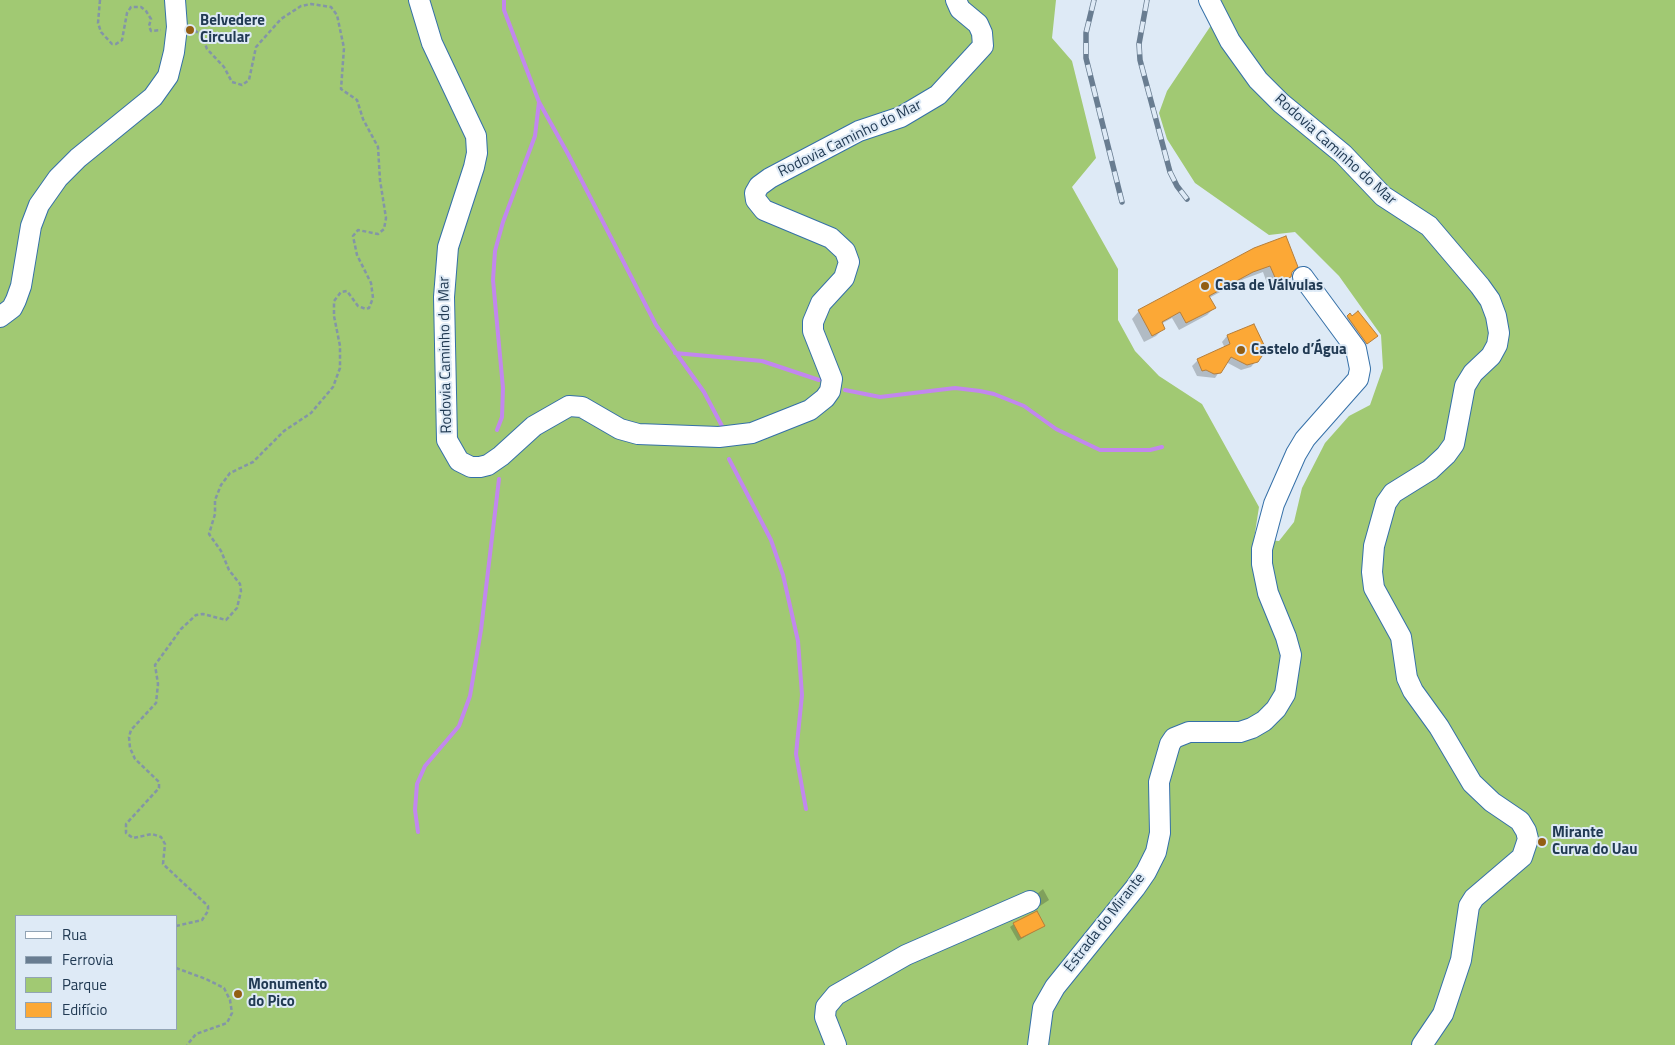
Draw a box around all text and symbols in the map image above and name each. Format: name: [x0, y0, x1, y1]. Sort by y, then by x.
place label: Belvedere Circular: [200, 12, 265, 47]
marker: Belvedere Circular: [184, 24, 196, 36]
street label: Rodovia Caminho do Mar: [1271, 91, 1399, 209]
street label: Rodovia Caminho do Mar: [775, 96, 925, 182]
street label: Rodovia Caminho do Mar: [436, 276, 456, 434]
place label: Casa de Válvulas: [1215, 277, 1323, 295]
marker: Casa de Válvulas: [1199, 280, 1211, 292]
place label: Castelo d’Água: [1251, 341, 1347, 359]
marker: Castelo d’Água: [1235, 344, 1247, 356]
place label: Mirante Curva do Uau: [1552, 824, 1637, 859]
marker: Mirante Curva do Uau: [1536, 836, 1548, 848]
street label: Estrada do Mirante: [1061, 870, 1149, 976]
legend: [15, 915, 178, 1030]
text: Rua: [62, 923, 87, 946]
text: Ferrovia: [62, 948, 113, 971]
text: Parque: [62, 973, 107, 996]
place label: Monumento do Pico: [248, 976, 327, 1011]
marker: Monumento do Pico: [232, 988, 244, 1000]
text: Edifício: [62, 998, 107, 1021]

